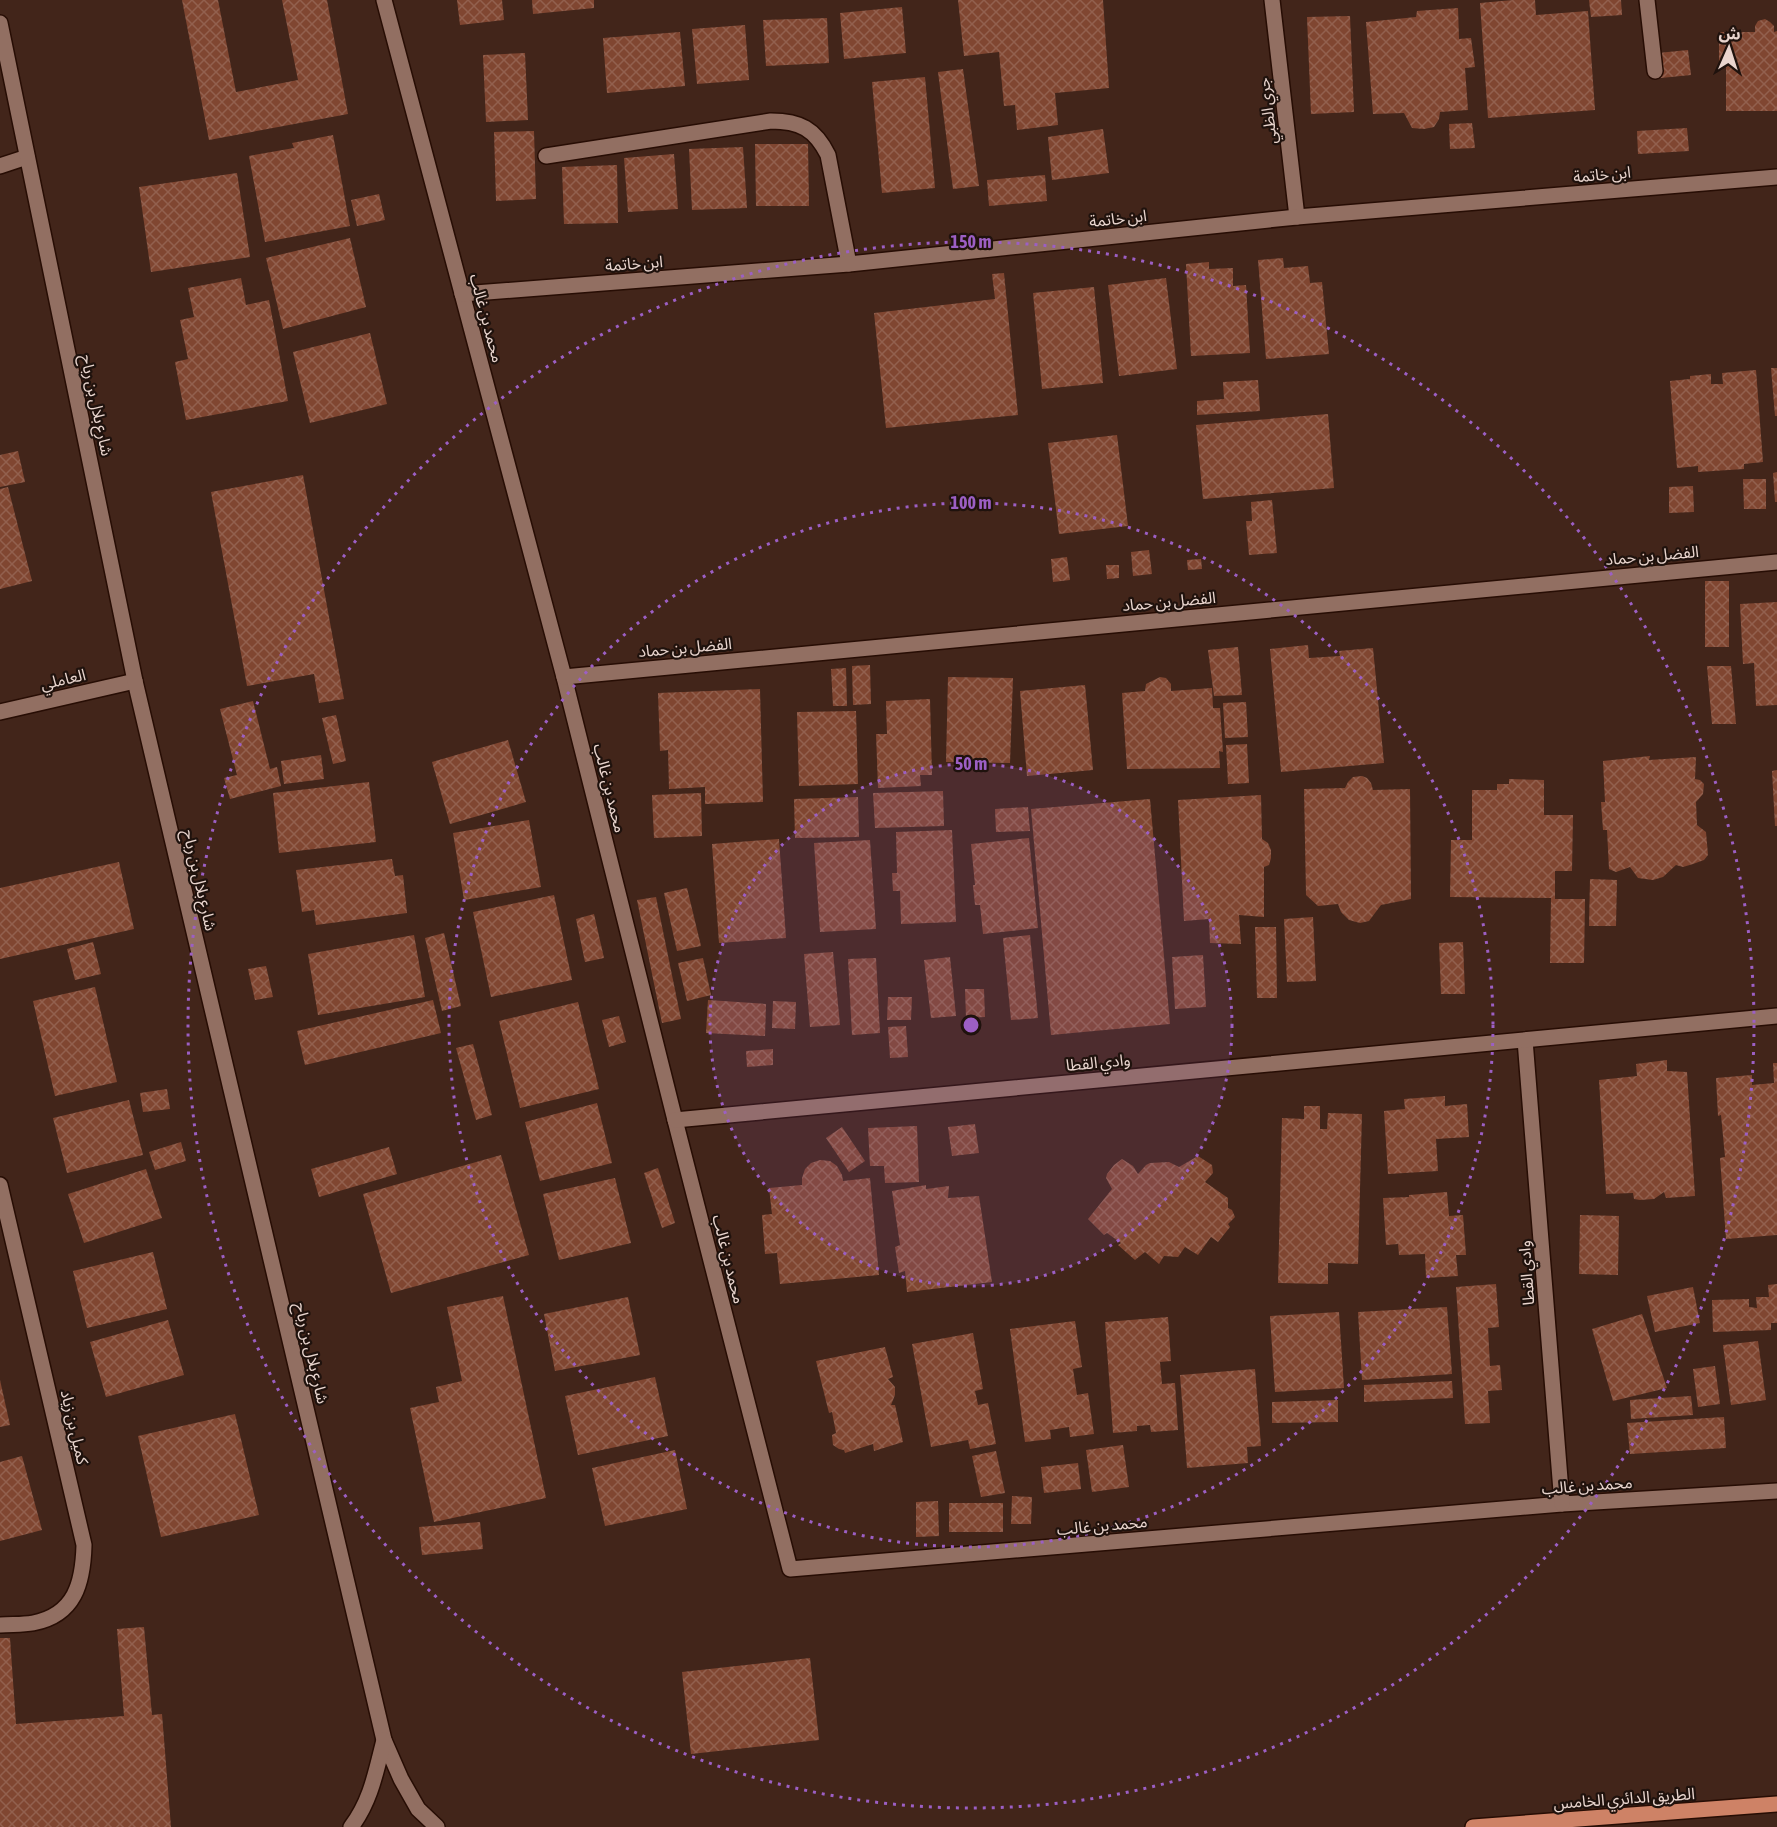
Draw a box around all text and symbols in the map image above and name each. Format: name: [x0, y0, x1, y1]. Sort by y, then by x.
north arrow: [1699, 18, 1759, 78]
text: ش: [1718, 23, 1741, 44]
street label: جري الظبي: [1254, 76, 1284, 145]
street label: ابن خاتمة: [1572, 163, 1632, 186]
street label: ابن خاتمة: [1088, 206, 1148, 231]
text: 150 m: [951, 231, 991, 252]
street label: ابن خاتمة: [605, 252, 664, 275]
street label: محمد بن غالب: [466, 272, 507, 365]
street label: شارع بلال بن رباح: [74, 353, 117, 458]
text: 100 m: [951, 492, 991, 513]
street label: الفضل بن حماد: [1604, 542, 1700, 569]
street label: الفضل بن حماد: [1121, 588, 1217, 615]
street label: الفضل بن حماد: [637, 634, 733, 661]
street label: العاملي: [39, 665, 88, 697]
street label: محمد بن غالب: [589, 742, 630, 835]
text: 50 m: [955, 753, 987, 774]
street label: شارع بلال بن رباح: [176, 828, 220, 933]
centre of rings: [961, 1015, 981, 1035]
street label: وادي القطا: [1065, 1050, 1131, 1077]
street label: محمد بن غالب: [708, 1213, 749, 1306]
street label: وادي القطا: [1515, 1240, 1541, 1306]
street label: شارع بلال بن رباح: [288, 1301, 332, 1406]
street label: كميل بن زياد: [57, 1388, 92, 1467]
street label: محمد بن غالب: [1541, 1473, 1633, 1498]
street label: محمد بن غالب: [1056, 1512, 1148, 1539]
street label: الطريق الدائري الخامس: [1553, 1784, 1696, 1816]

